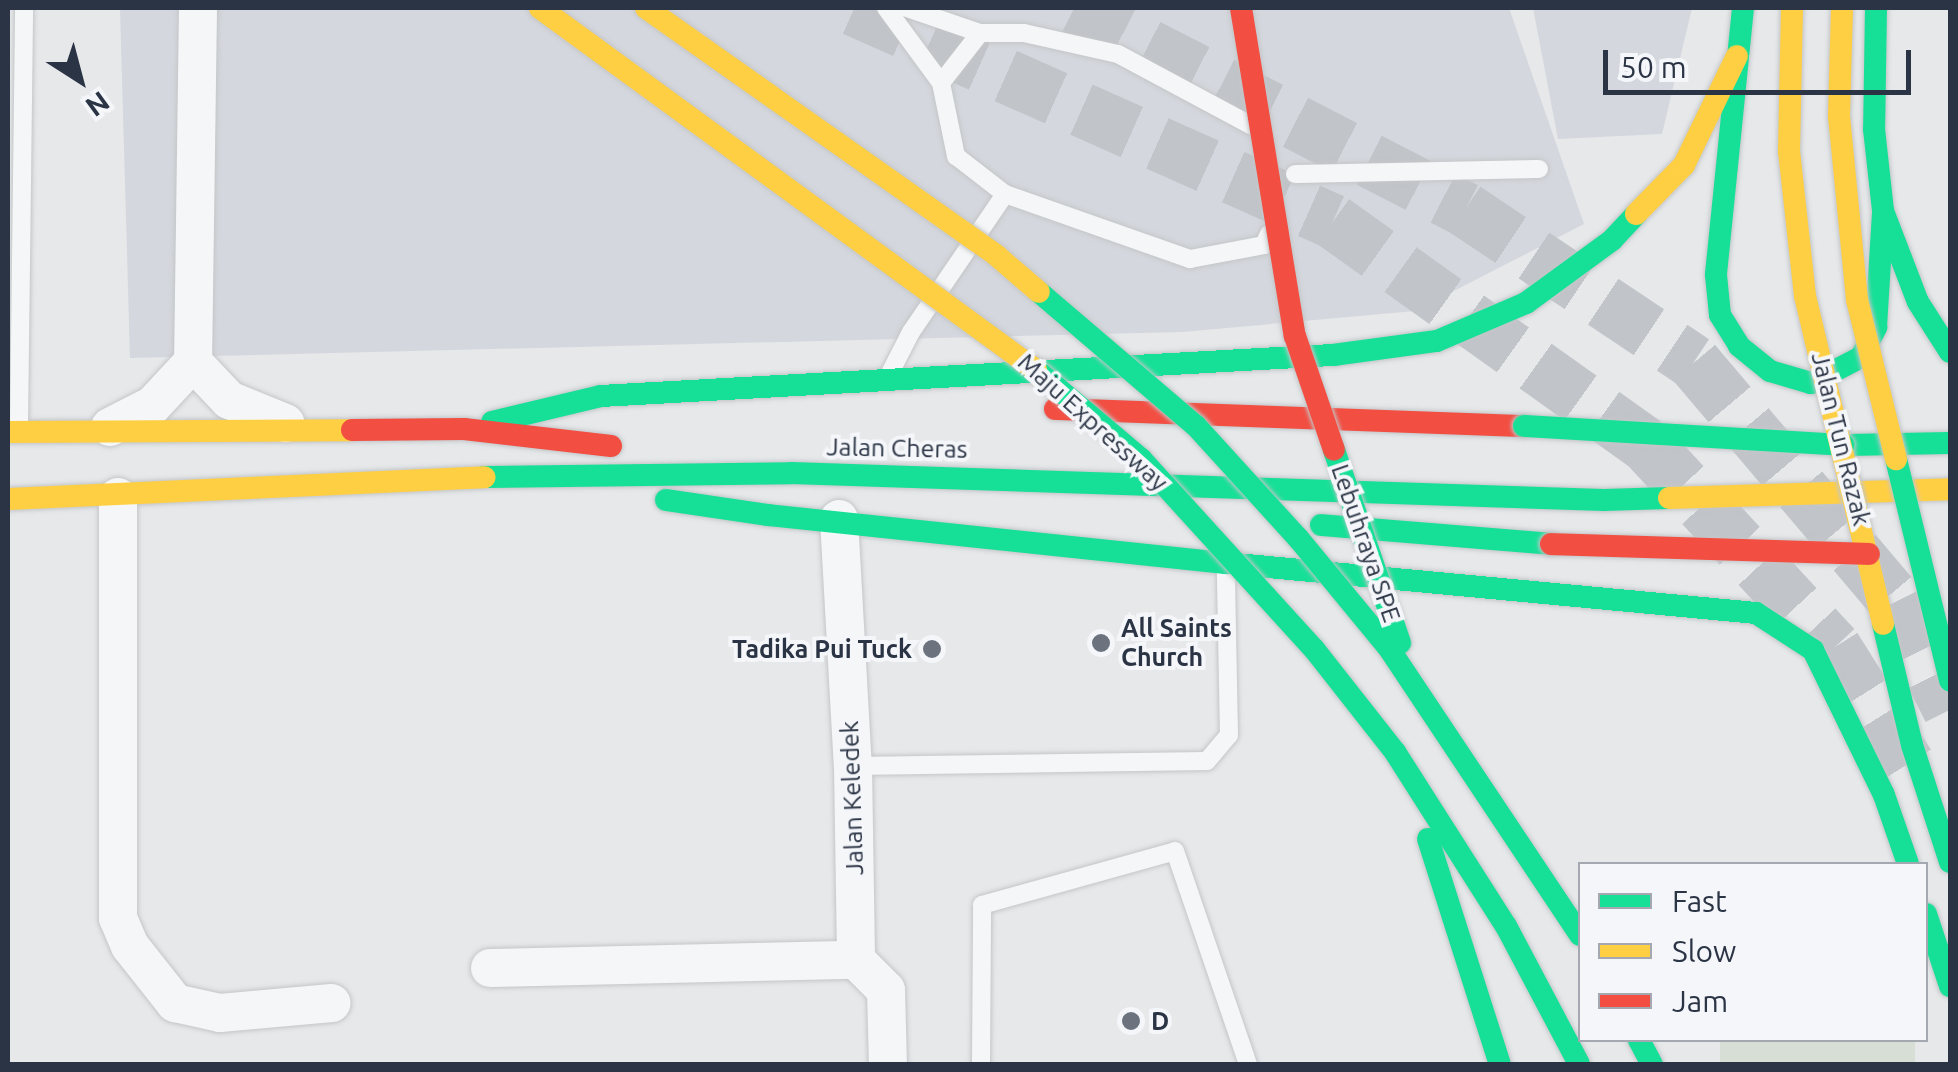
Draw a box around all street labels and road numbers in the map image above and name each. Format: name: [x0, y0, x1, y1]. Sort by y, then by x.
street label: Maju Expressway: [1012, 347, 1174, 497]
street label: Jalan Tun Razak: [1805, 349, 1877, 529]
street label: Jalan Cheras: [826, 432, 968, 464]
street label: Lebuhraya SPE: [1325, 460, 1407, 626]
street label: Jalan Keledek: [834, 720, 870, 876]

